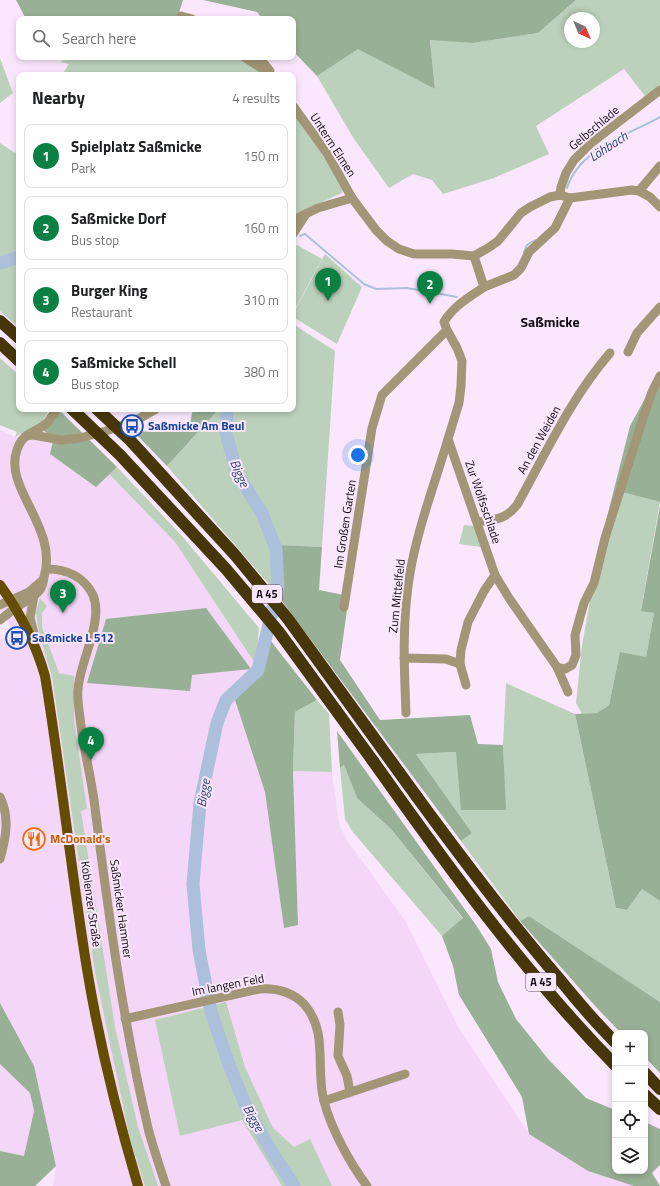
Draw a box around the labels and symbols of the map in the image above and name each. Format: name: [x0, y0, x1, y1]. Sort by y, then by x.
north arrow: [564, 12, 600, 48]
street label: Gelbschlade: [564, 101, 623, 154]
street label: Unterm Elmen: [306, 109, 361, 181]
water label: Löhbach: [584, 126, 632, 166]
pin: 1: [315, 268, 341, 301]
pin: 2: [417, 271, 443, 304]
district label: Saßmicke: [520, 311, 580, 332]
street label: An den Weiden: [512, 402, 565, 477]
bus stop icon: Saßmicke Am Beul: [119, 413, 145, 439]
place label: Saßmicke Am Beul: [148, 416, 245, 435]
your location: [348, 445, 368, 465]
water label: Bigge: [225, 456, 255, 491]
street label: Zur Wolfsschlade: [460, 458, 507, 546]
street label: Im Großen Garten: [328, 478, 361, 570]
street label: Zum Mittelfeld: [383, 558, 410, 634]
pin: 3: [50, 580, 76, 613]
road number: A 45: [252, 585, 282, 603]
bus stop icon: Saßmicke L 512: [4, 625, 30, 651]
place label: Saßmicke L 512: [32, 628, 114, 647]
pin: 4: [78, 727, 104, 760]
water label: Bigge: [191, 776, 215, 809]
restaurant icon: McDonald's: [21, 826, 47, 852]
place label: McDonald's: [50, 829, 111, 848]
street label: Saßmicker Hammer: [105, 858, 138, 960]
street label: Koblenzer Straße: [76, 860, 107, 948]
street label: Im langen Feld: [190, 968, 266, 1001]
road number: A 45: [526, 973, 556, 991]
water label: Bigge: [238, 1101, 270, 1136]

